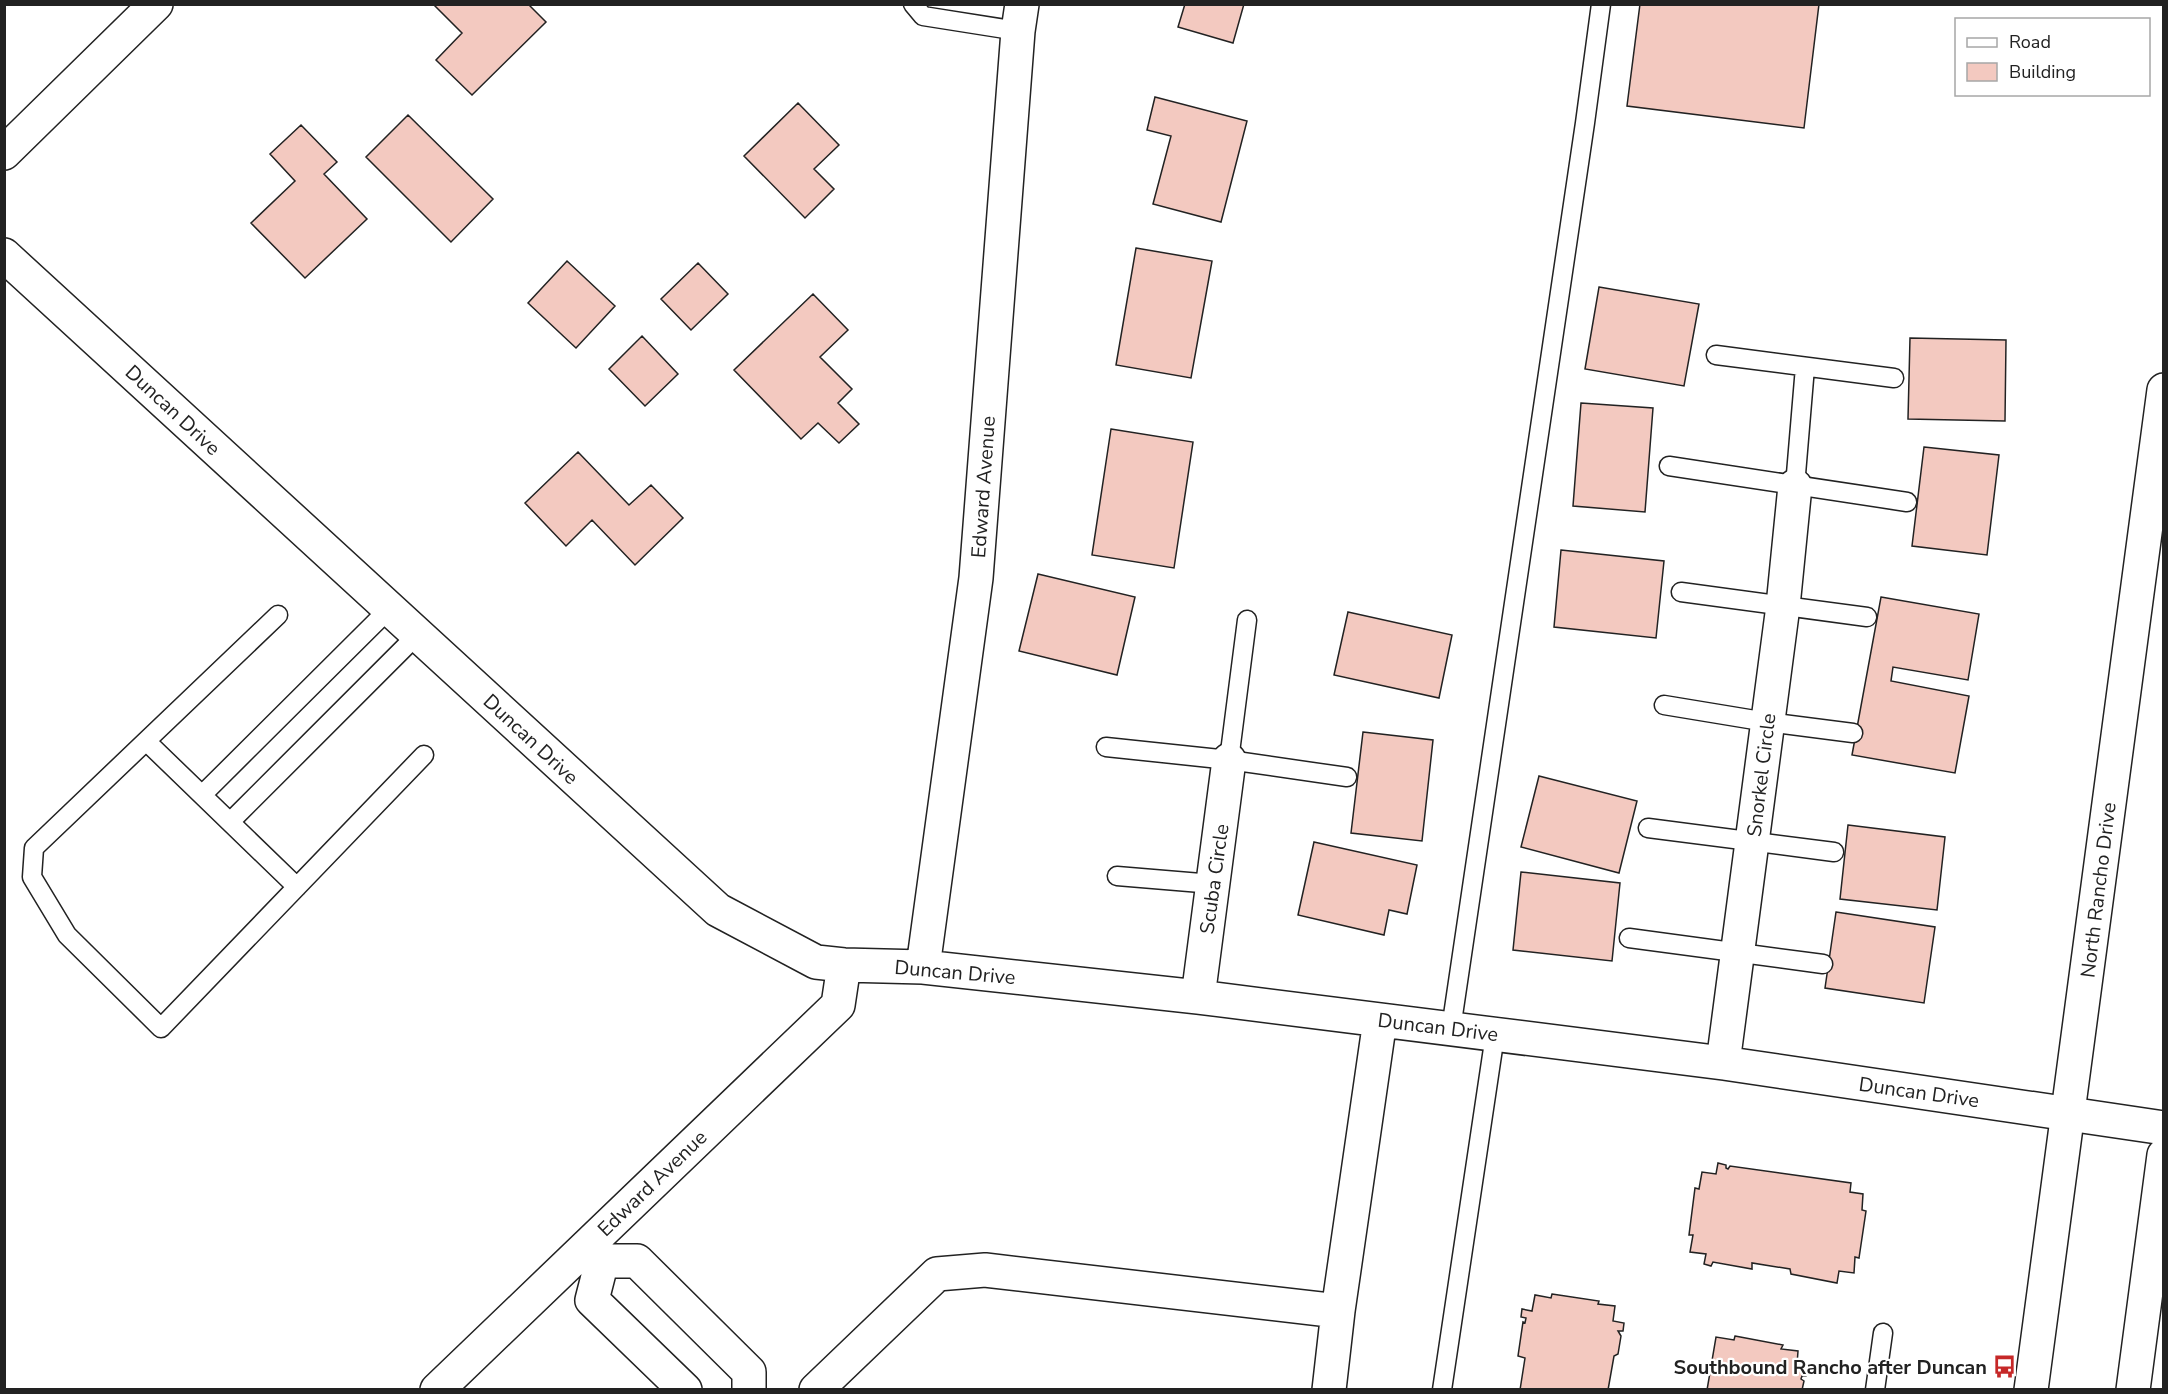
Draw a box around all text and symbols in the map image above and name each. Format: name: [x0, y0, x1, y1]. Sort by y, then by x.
legend: [1955, 18, 2150, 96]
text: Road: [2009, 30, 2051, 54]
text: Building: [2009, 60, 2076, 84]
street label: Duncan Drive: [119, 359, 226, 462]
street label: Edward Avenue: [965, 415, 1002, 559]
street label: Duncan Drive: [477, 688, 584, 791]
street label: Snorkel Circle: [1741, 712, 1782, 838]
street label: North Rancho Drive: [2074, 801, 2123, 979]
street label: Scuba Circle: [1193, 822, 1236, 936]
street label: Duncan Drive: [893, 954, 1016, 991]
street label: Duncan Drive: [1376, 1007, 1500, 1048]
street label: Duncan Drive: [1857, 1071, 1981, 1114]
street label: Edward Avenue: [592, 1124, 713, 1243]
place label: Southbound Rancho after Duncan: [1674, 1354, 1987, 1381]
bus stop icon: Southbound Rancho after Duncan: [1992, 1354, 2018, 1380]

